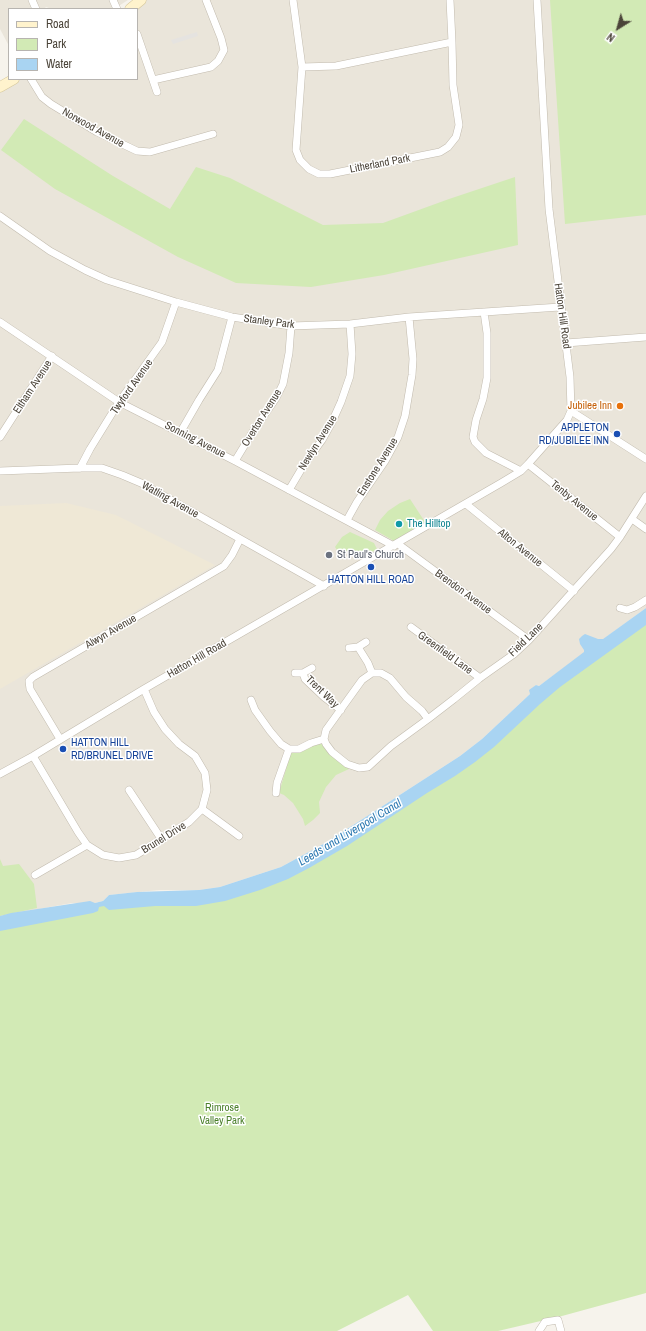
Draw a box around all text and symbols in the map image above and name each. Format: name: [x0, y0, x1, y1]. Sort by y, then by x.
legend: [8, 8, 138, 80]
north arrow: [598, 8, 638, 48]
text: Road: [46, 16, 70, 32]
text: N: [604, 30, 618, 45]
text: Park: [46, 36, 66, 52]
text: Water: [46, 56, 72, 72]
street label: Norwood Avenue: [60, 105, 126, 151]
street label: Litherland Park: [349, 152, 411, 176]
street label: Hatton Hill Road: [551, 282, 573, 350]
street label: Stanley Park: [243, 312, 295, 332]
street label: Twyford Avenue: [108, 357, 156, 417]
street label: Eltham Avenue: [11, 358, 55, 416]
street label: Overton Avenue: [239, 387, 285, 449]
place label: Jubilee Inn: [568, 399, 612, 413]
marker: Jubilee Inn: [615, 401, 625, 411]
street label: Newlyn Avenue: [296, 413, 340, 473]
street label: Sonning Avenue: [162, 419, 228, 461]
place label: APPLETON RD/JUBILEE INN: [539, 421, 609, 447]
marker: APPLETON RD/JUBILEE INN: [612, 429, 622, 439]
street label: Enstone Avenue: [355, 435, 401, 499]
street label: Tenby Avenue: [548, 478, 600, 524]
street label: Watling Avenue: [139, 479, 201, 521]
place label: The Hilltop: [407, 517, 451, 531]
marker: The Hilltop: [394, 519, 404, 529]
street label: Alton Avenue: [495, 526, 545, 570]
place label: St Paul's Church: [337, 548, 404, 562]
marker: St Paul's Church: [324, 550, 334, 560]
marker: HATTON HILL ROAD: [366, 562, 376, 572]
street label: Brendon Avenue: [432, 567, 494, 617]
place label: HATTON HILL ROAD: [328, 573, 414, 587]
street label: Alwyn Avenue: [83, 612, 139, 652]
street label: Field Lane: [506, 620, 546, 660]
street label: Greenfield Lane: [415, 629, 475, 677]
street label: Hatton Hill Road: [165, 637, 229, 681]
street label: Trent Way: [303, 673, 341, 711]
place label: HATTON HILL RD/BRUNEL DRIVE: [71, 736, 153, 762]
marker: HATTON HILL RD/BRUNEL DRIVE: [58, 744, 68, 754]
water label: Leeds and Liverpool Canal: [296, 797, 404, 869]
street label: Brunel Drive: [139, 819, 189, 857]
park label: Rimrose Valley Park: [200, 1101, 244, 1127]

